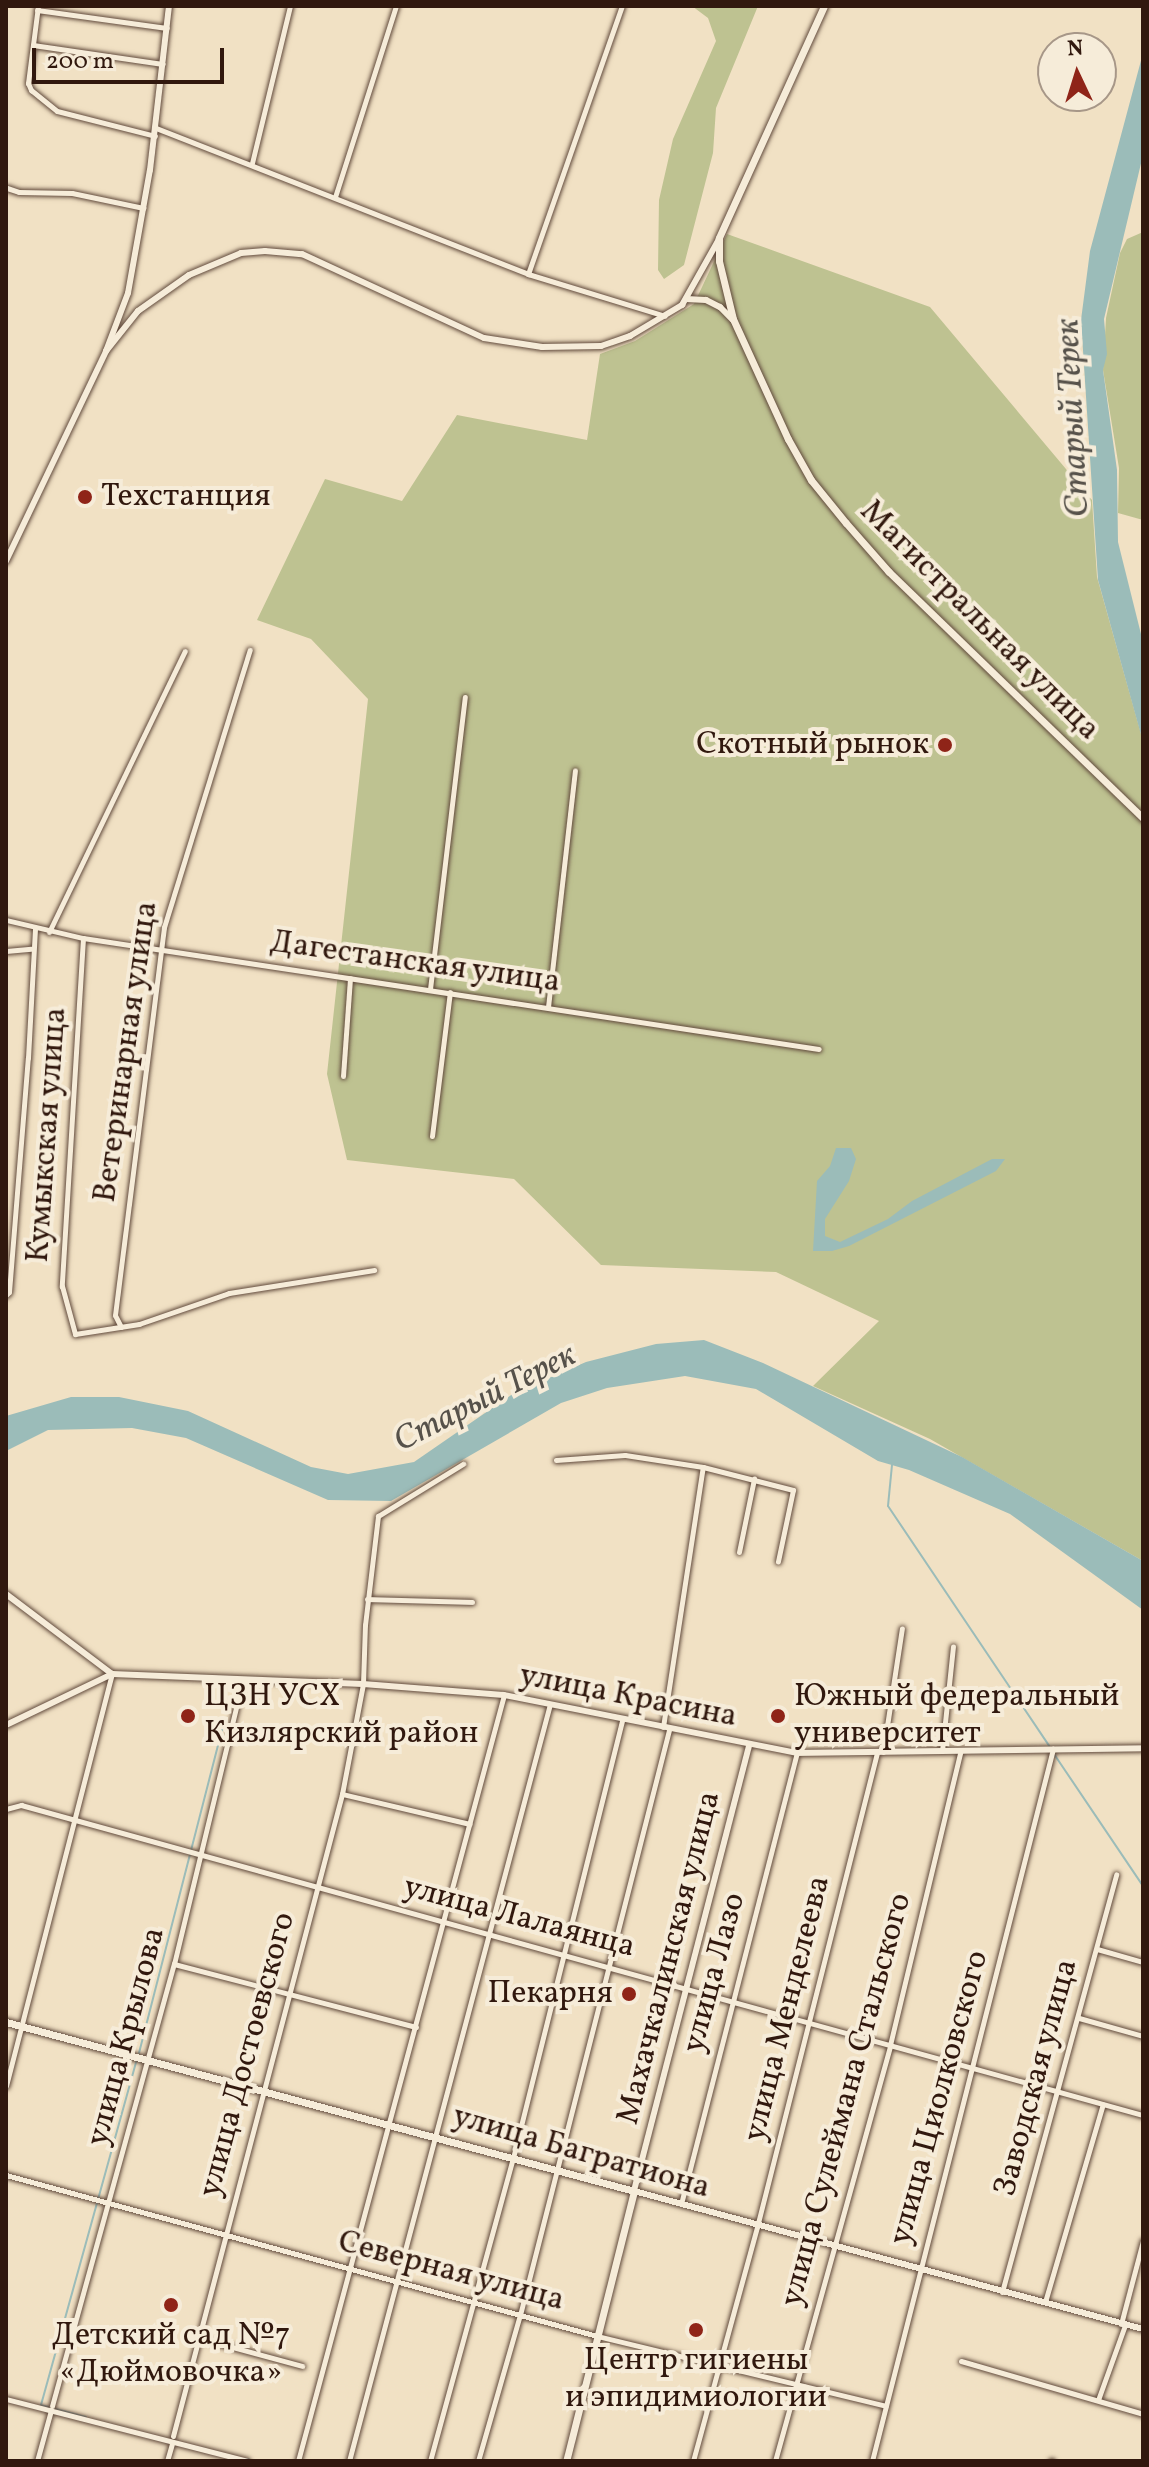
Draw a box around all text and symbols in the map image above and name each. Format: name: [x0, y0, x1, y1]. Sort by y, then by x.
scale bar: [36, 32, 228, 82]
north arrow: [1037, 32, 1117, 112]
text: N: [1066, 34, 1084, 66]
text: 200 m: [46, 45, 114, 79]
water label: Старый Терек: [1048, 318, 1100, 518]
place label: Техстанция: [101, 478, 271, 516]
marker: Техстанция: [76, 488, 94, 506]
street label: Магистральная улица: [851, 493, 1107, 749]
place label: Скотный рынок: [696, 726, 929, 764]
marker: Скотный рынок: [936, 736, 954, 754]
street label: Ветеринарная улица: [87, 899, 167, 1205]
street label: Дагестанская улица: [267, 924, 563, 1002]
street label: Кумыкская улица: [20, 1006, 76, 1264]
water label: Старый Терек: [387, 1336, 583, 1462]
street label: улица Красина: [516, 1657, 740, 1737]
place label: ЦЗН УСХ Кизлярский район: [204, 1679, 479, 1754]
place label: Южный федеральный университет: [794, 1679, 1120, 1754]
marker: ЦЗН УСХ Кизлярский район: [179, 1707, 197, 1725]
marker: Южный федеральный университет: [769, 1707, 787, 1725]
street label: Махачкалинская улица: [610, 1787, 730, 2129]
street label: улица Лалаянца: [399, 1869, 639, 1967]
street label: улица Менделеева: [736, 1872, 840, 2146]
street label: улица Лазо: [675, 1889, 755, 2057]
street label: улица Сулеймана Стальского: [773, 1889, 921, 2311]
street label: улица Достоевского: [192, 1908, 304, 2202]
street label: улица Крылова: [79, 1923, 175, 2151]
street label: улица Циолковского: [882, 1947, 998, 2249]
street label: Заводская улица: [987, 1955, 1087, 2201]
place label: Пекарня: [488, 1975, 613, 2013]
marker: Пекарня: [620, 1985, 638, 2003]
street label: улица Багратиона: [448, 2098, 714, 2208]
street label: Северная улица: [333, 2223, 569, 2321]
marker: Детский сад №7 «Дюймовочка»: [162, 2296, 180, 2314]
place label: Детский сад №7 «Дюймовочка»: [52, 2318, 290, 2393]
marker: Центр гигиены и эпидимиологии: [687, 2321, 705, 2339]
place label: Центр гигиены и эпидимиологии: [565, 2343, 827, 2418]

